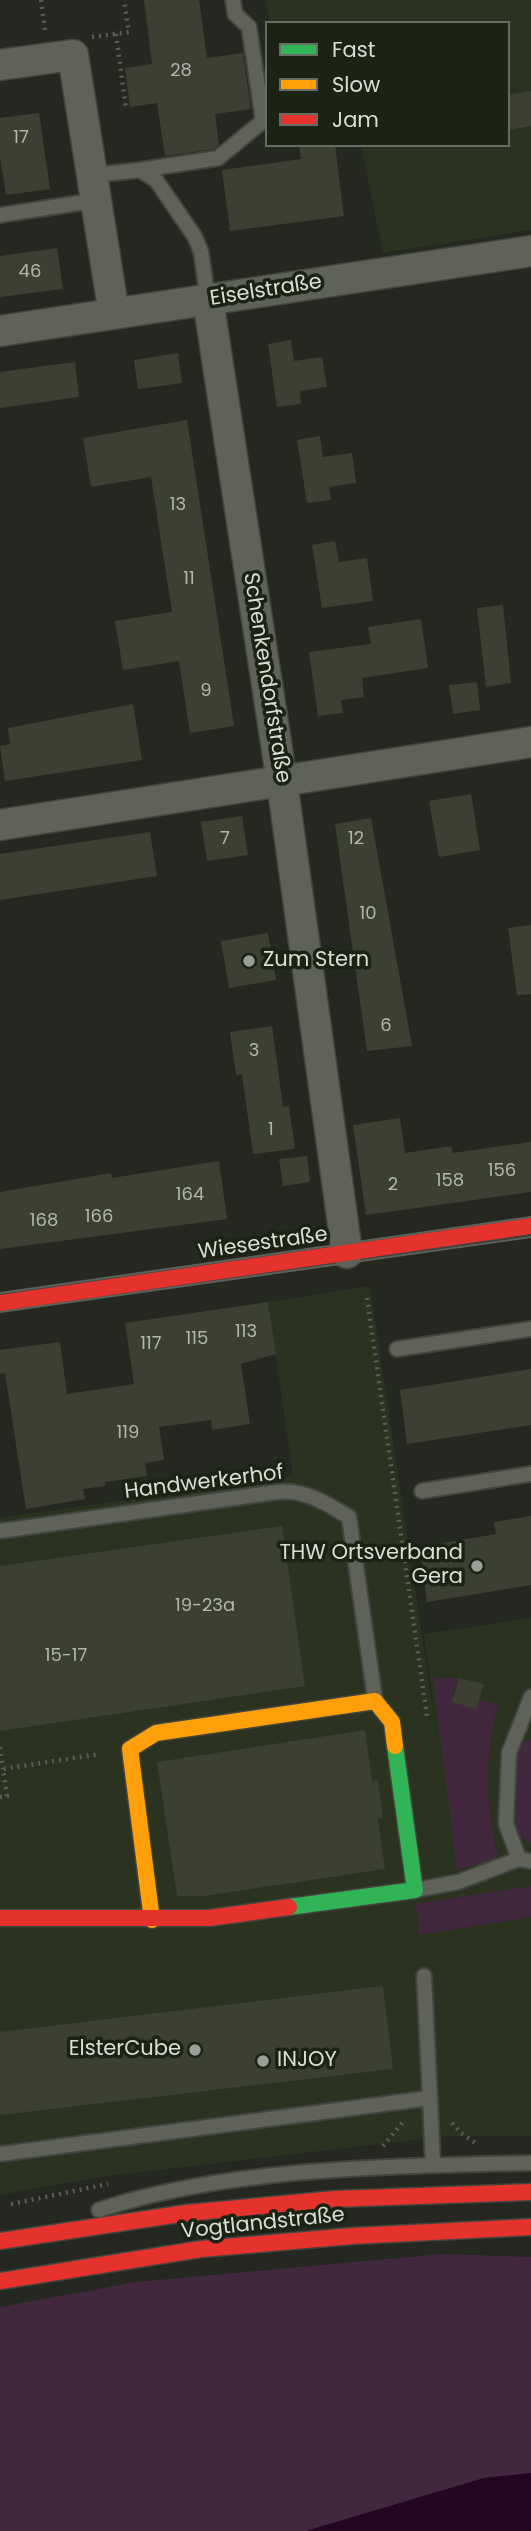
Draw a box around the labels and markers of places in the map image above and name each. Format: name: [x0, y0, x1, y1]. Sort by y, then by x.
place label: Zum Stern: [263, 948, 369, 974]
marker: Zum Stern: [241, 953, 257, 969]
place label: THW Ortsverband Gera: [279, 1541, 463, 1591]
marker: THW Ortsverband Gera: [469, 1558, 485, 1574]
place label: ElsterCube: [69, 2037, 181, 2063]
marker: ElsterCube: [187, 2042, 203, 2058]
place label: INJOY: [277, 2048, 337, 2074]
marker: INJOY: [255, 2053, 271, 2069]

